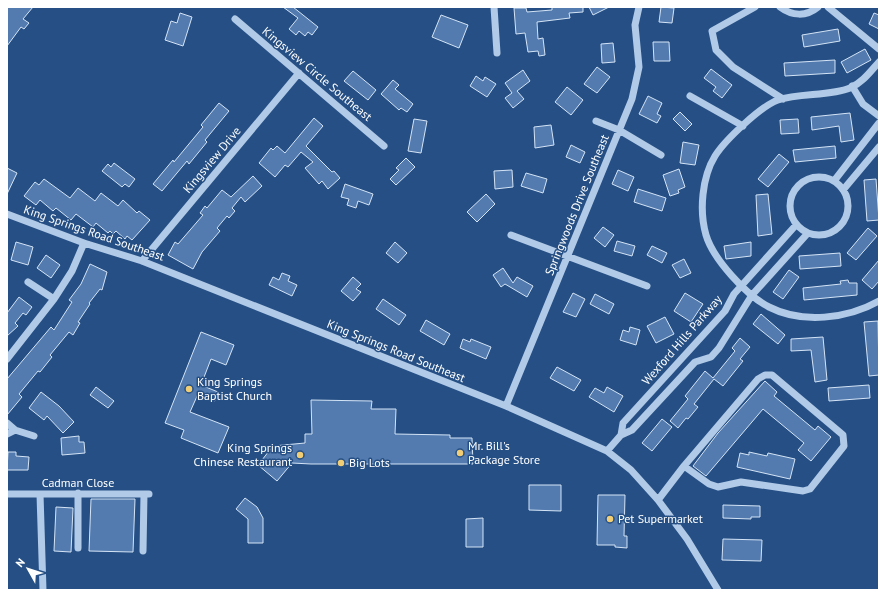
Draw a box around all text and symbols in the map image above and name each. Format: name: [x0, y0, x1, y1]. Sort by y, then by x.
street label: Kingsview Circle Southeast: [259, 23, 375, 124]
street label: Kingsview Drive: [179, 123, 244, 196]
street label: Springwoods Drive Southeast: [541, 132, 612, 277]
street label: King Springs Road Southeast: [22, 201, 167, 264]
street label: Wexford Hills Parkway: [638, 291, 725, 388]
street label: King Springs Road Southeast: [325, 316, 468, 385]
place label: King Springs Baptist Church: [197, 374, 272, 403]
marker: King Springs Baptist Church: [184, 384, 194, 394]
place label: Mr. Bill's Package Store: [468, 438, 540, 467]
place label: King Springs Chinese Restaurant: [193, 440, 292, 469]
marker: Mr. Bill's Package Store: [455, 448, 465, 458]
marker: King Springs Chinese Restaurant: [295, 450, 305, 460]
place label: Big Lots: [349, 455, 390, 470]
marker: Big Lots: [336, 458, 346, 468]
street label: Cadman Close: [42, 475, 114, 490]
place label: Pet Supermarket: [618, 511, 703, 526]
marker: Pet Supermarket: [605, 514, 615, 524]
north arrow: [8, 549, 48, 589]
text: N: [13, 555, 28, 570]

